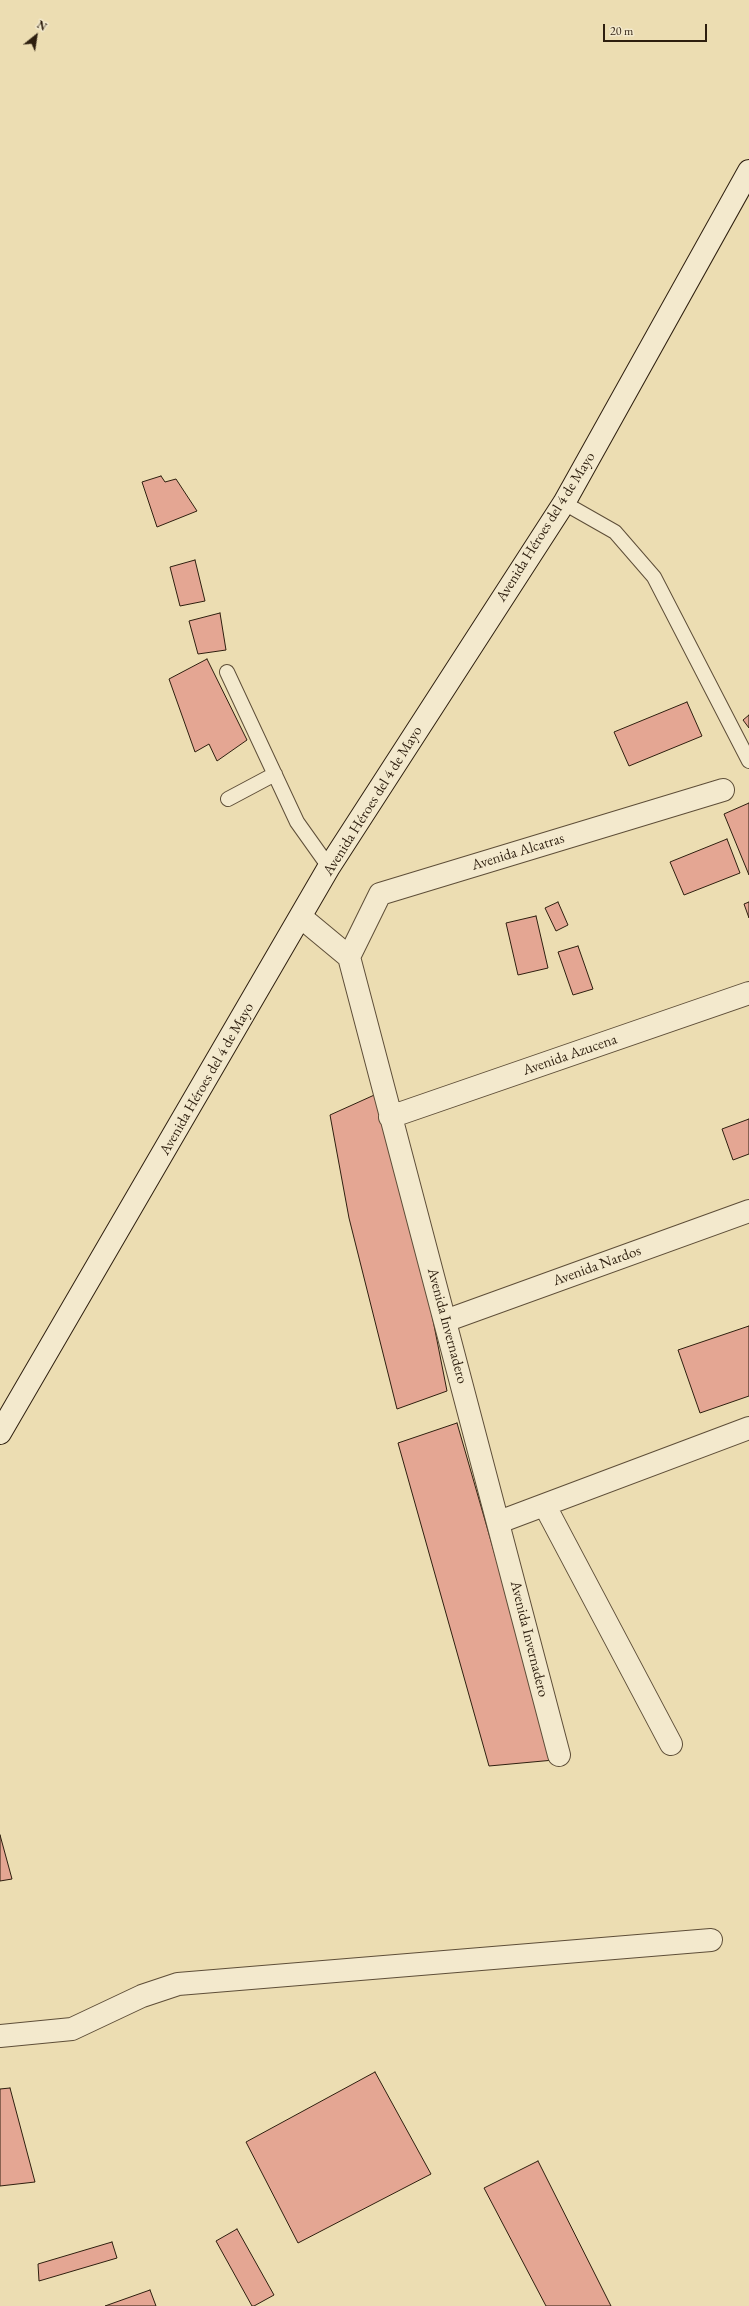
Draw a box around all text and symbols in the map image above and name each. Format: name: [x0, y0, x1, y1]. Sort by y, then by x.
north arrow: [16, 16, 56, 56]
scale bar: [605, 16, 709, 42]
text: N: [35, 17, 49, 34]
text: 20 m: [610, 23, 633, 39]
street label: Avenida Héroes del 4 de Mayo: [493, 449, 599, 605]
street label: Avenida Héroes del 4 de Mayo: [320, 723, 426, 879]
street label: Avenida Alcatras: [469, 829, 567, 875]
street label: Avenida Héroes del 4 de Mayo: [156, 1000, 258, 1158]
street label: Avenida Azucena: [520, 1030, 620, 1080]
street label: Avenida Nardos: [551, 1242, 643, 1290]
street label: Avenida Invernadero: [423, 1266, 471, 1386]
street label: Avenida Invernadero: [506, 1579, 552, 1699]

